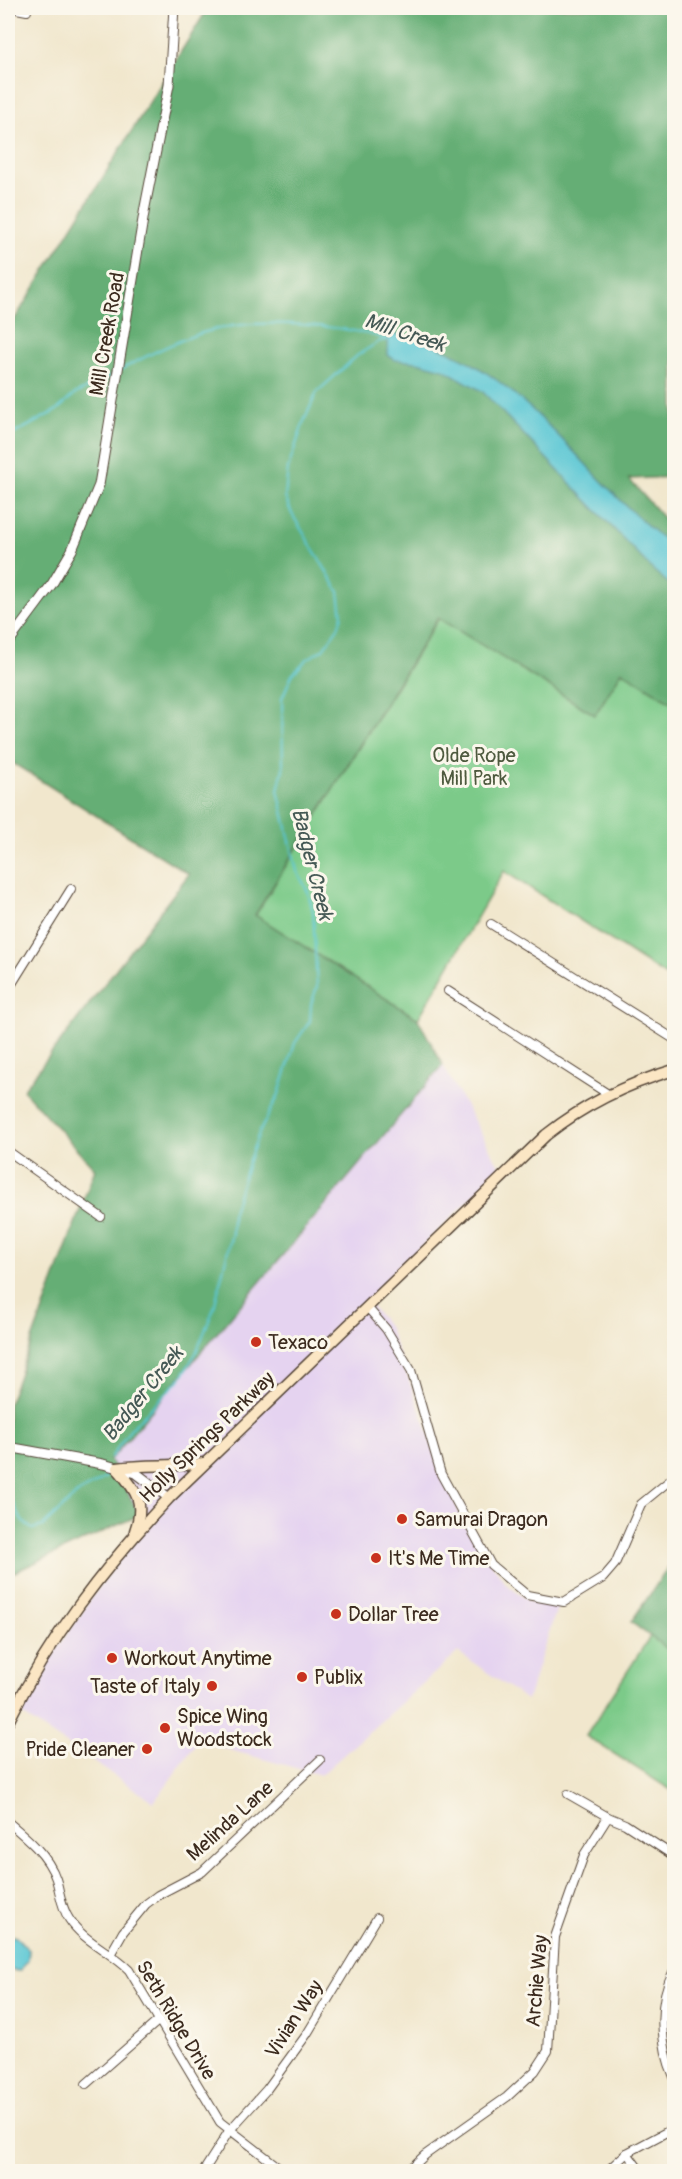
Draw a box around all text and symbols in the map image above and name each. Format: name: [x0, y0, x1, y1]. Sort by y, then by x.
street label: Mill Creek Road: [84, 270, 130, 398]
water label: Mill Creek: [361, 307, 451, 359]
park label: Olde Rope Mill Park: [432, 743, 516, 791]
water label: Badger Creek: [285, 805, 339, 925]
place label: Texaco: [268, 1330, 328, 1355]
marker: Texaco: [249, 1335, 263, 1349]
water label: Badger Creek: [97, 1339, 191, 1447]
street label: Holly Springs Parkway: [134, 1366, 280, 1508]
place label: Samurai Dragon: [414, 1507, 548, 1532]
marker: Samurai Dragon: [395, 1512, 409, 1526]
place label: It's Me Time: [388, 1546, 489, 1571]
marker: It's Me Time: [369, 1551, 383, 1565]
place label: Dollar Tree: [348, 1602, 439, 1627]
marker: Dollar Tree: [329, 1607, 343, 1621]
place label: Workout Anytime: [124, 1646, 272, 1671]
marker: Workout Anytime: [105, 1651, 119, 1665]
place label: Publix: [314, 1665, 363, 1690]
marker: Publix: [295, 1670, 309, 1684]
place label: Taste of Italy: [90, 1674, 200, 1699]
marker: Taste of Italy: [205, 1679, 219, 1693]
place label: Spice Wing Woodstock: [177, 1704, 272, 1752]
marker: Spice Wing Woodstock: [158, 1721, 172, 1735]
place label: Pride Cleaner: [25, 1737, 135, 1762]
marker: Pride Cleaner: [140, 1742, 154, 1756]
street label: Melinda Lane: [181, 1775, 279, 1867]
street label: Archie Way: [521, 1933, 554, 2028]
street label: Seth Ridge Drive: [131, 1956, 222, 2084]
street label: Vivian Way: [260, 1975, 329, 2063]

